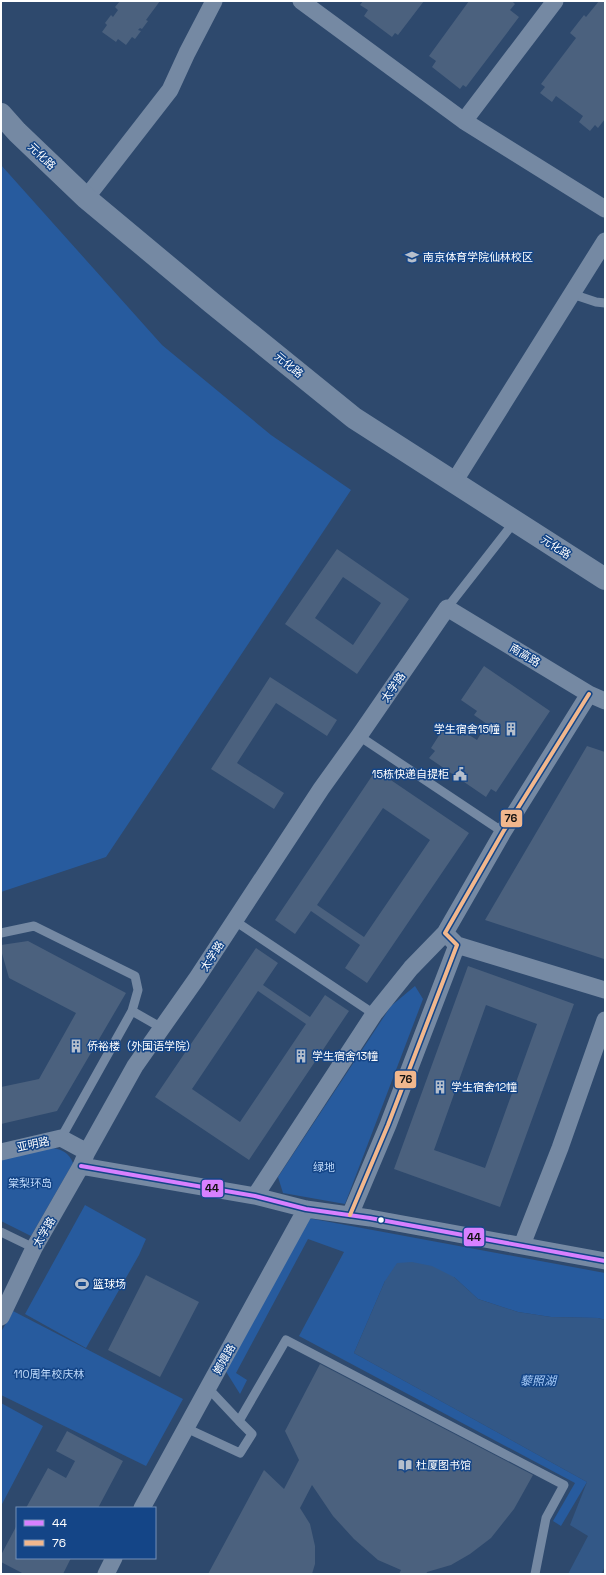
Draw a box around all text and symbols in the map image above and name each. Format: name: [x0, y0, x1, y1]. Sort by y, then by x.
street label: 元化路: [25, 140, 59, 172]
school or university icon: 南京体育学院仙林校区: [404, 249, 420, 265]
place label: 南京体育学院仙林校区: [423, 250, 533, 264]
street label: 元化路: [272, 349, 306, 381]
street label: 元化路: [538, 532, 574, 562]
street label: 南高路: [507, 641, 543, 669]
street label: 太学路: [378, 669, 408, 705]
building icon: 学生宿舍15幢: [503, 721, 519, 737]
place label: 学生宿舍15幢: [434, 722, 500, 736]
public building icon: 15栋快递自提柜: [452, 766, 468, 782]
place label: 15栋快递自提柜: [372, 767, 449, 781]
line badge: 76: [500, 809, 523, 828]
text: 76: [505, 811, 518, 825]
street label: 太学路: [197, 938, 227, 974]
building icon: 侨裕楼（外国语学院）: [68, 1038, 84, 1054]
place label: 侨裕楼（外国语学院）: [87, 1039, 197, 1053]
building icon: 学生宿舍13幢: [293, 1048, 309, 1064]
place label: 学生宿舍13幢: [312, 1049, 378, 1063]
line badge: 76: [394, 1070, 417, 1089]
text: 76: [400, 1072, 413, 1086]
building icon: 学生宿舍12幢: [432, 1079, 448, 1095]
place label: 学生宿舍12幢: [451, 1080, 517, 1094]
street label: 亚明路: [15, 1134, 51, 1154]
park label: 绿地: [313, 1160, 335, 1174]
park label: 棠梨环岛: [8, 1176, 52, 1190]
line badge: 44: [201, 1179, 224, 1198]
text: 44: [205, 1181, 219, 1195]
street label: 太学路: [30, 1214, 58, 1250]
unlabelled marker: [376, 1215, 386, 1225]
line badge: 44: [463, 1227, 485, 1247]
text: 44: [467, 1230, 481, 1244]
sports icon: 篮球场: [74, 1276, 90, 1292]
place label: 篮球场: [93, 1277, 126, 1291]
street label: 嫏嬛路: [210, 1341, 238, 1377]
park label: 110周年校庆林: [13, 1367, 85, 1381]
water label: 藜照湖: [520, 1373, 558, 1389]
library icon: 杜厦图书馆: [397, 1457, 413, 1473]
place label: 杜厦图书馆: [416, 1458, 471, 1472]
legend: [16, 1507, 156, 1559]
text: 44: [52, 1515, 68, 1531]
text: 76: [52, 1535, 66, 1551]

